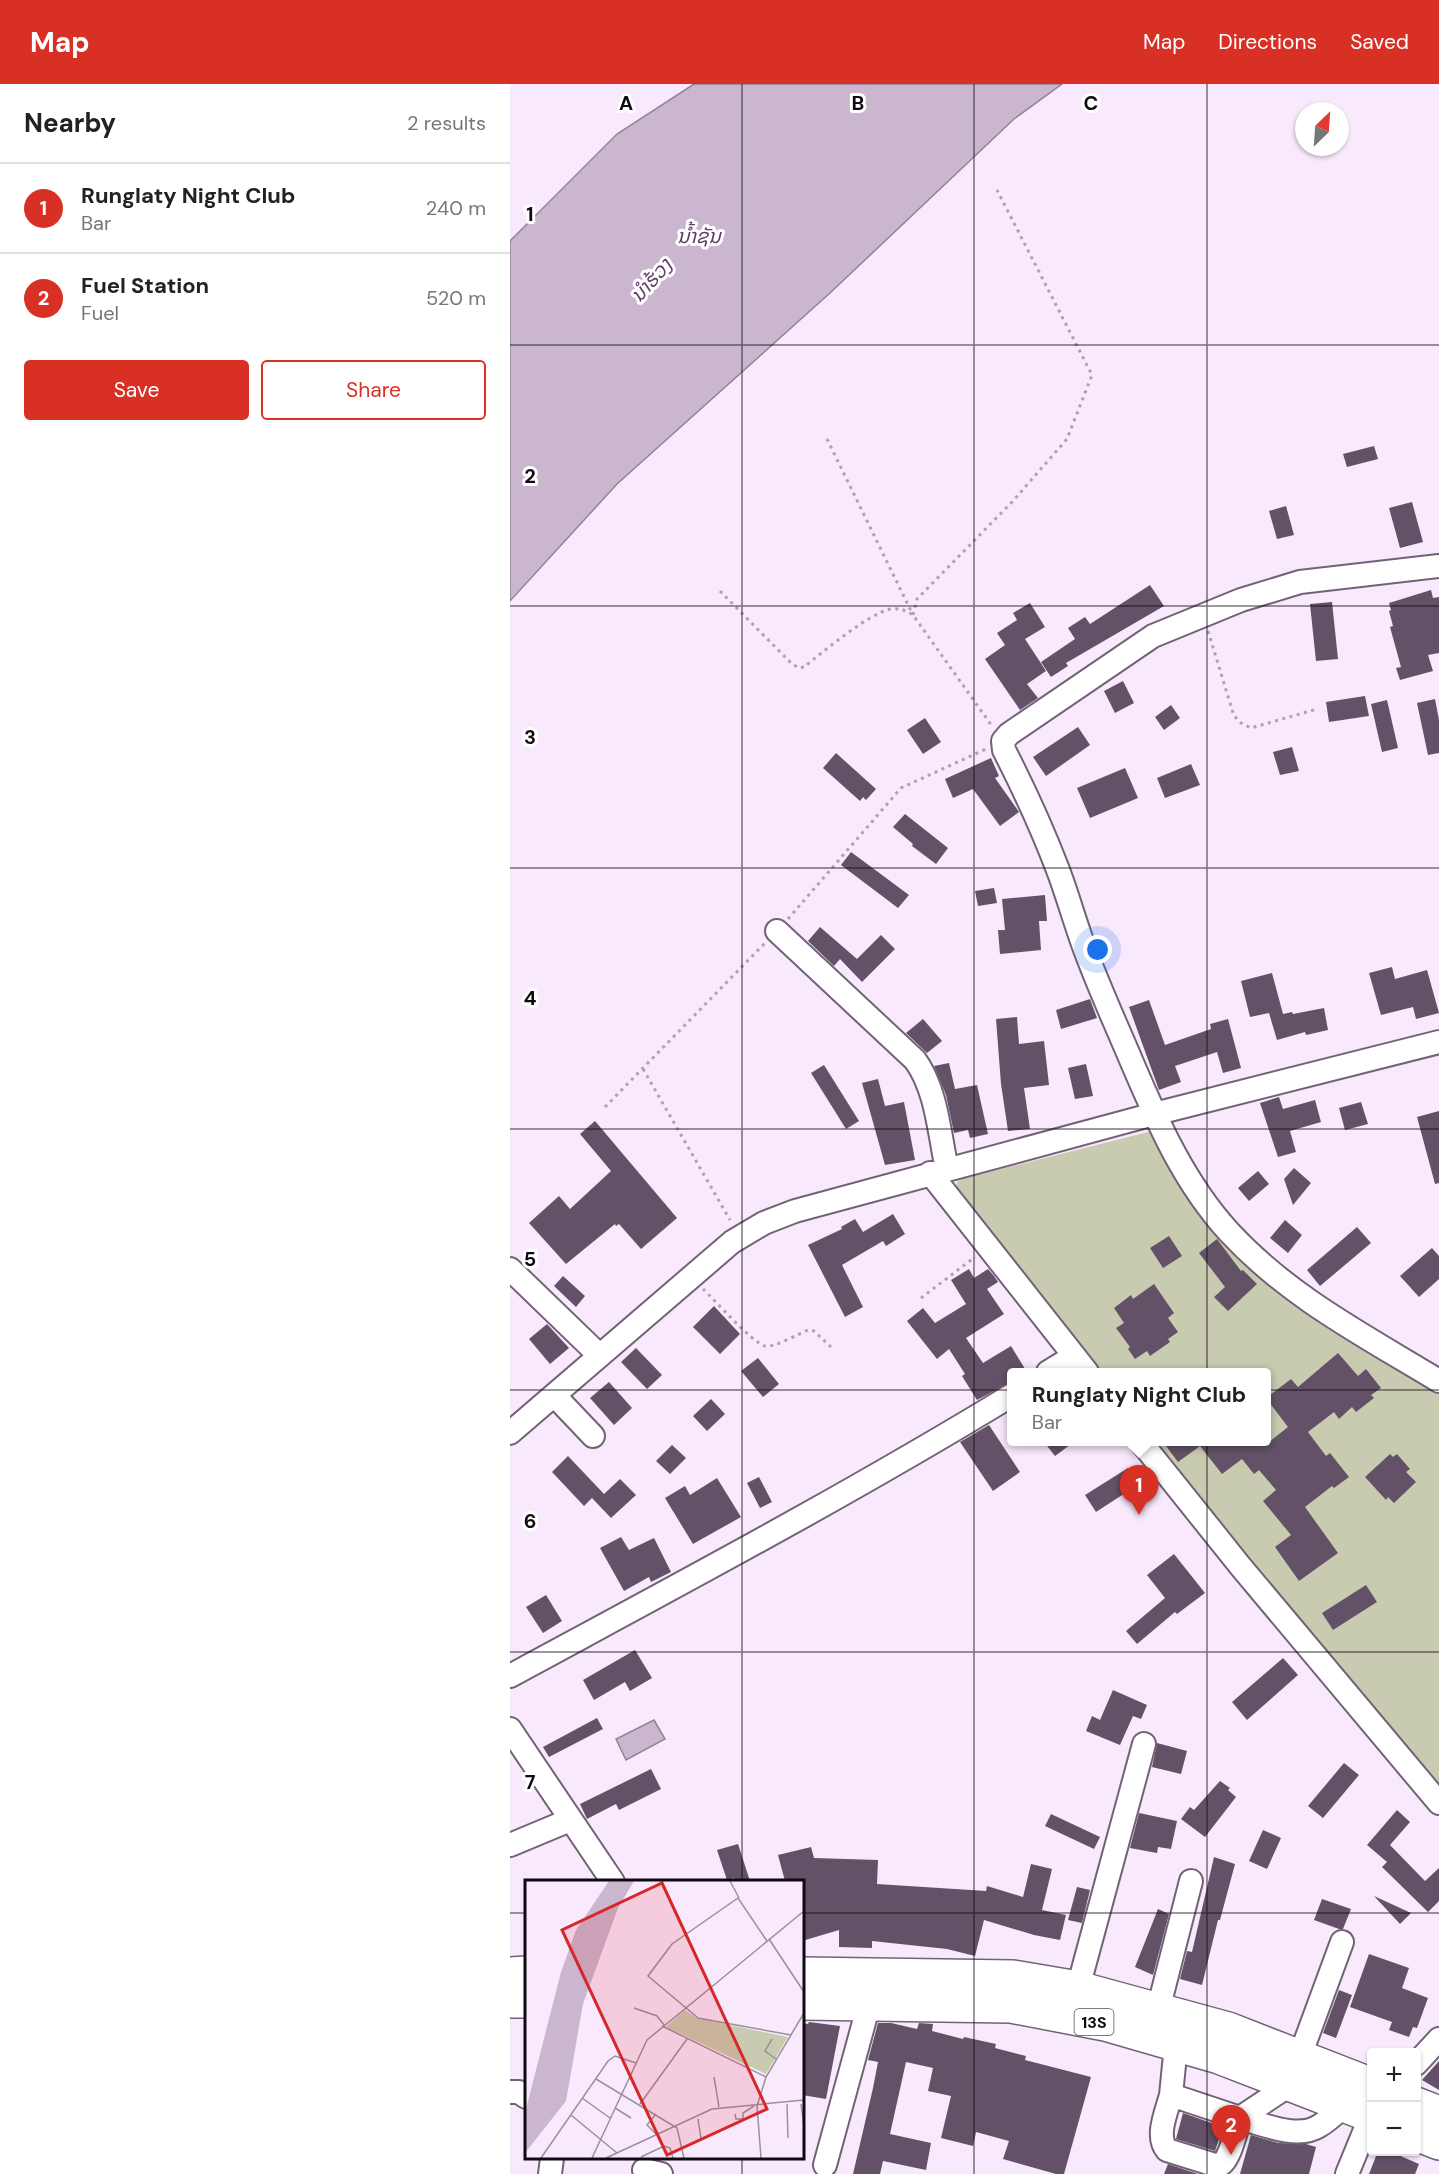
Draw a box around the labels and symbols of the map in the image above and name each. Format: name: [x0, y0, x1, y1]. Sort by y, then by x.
text: A: [619, 90, 633, 116]
text: B: [852, 90, 864, 116]
text: C: [1084, 90, 1098, 116]
north arrow: [1295, 102, 1349, 156]
text: 1: [526, 201, 534, 227]
water label: ນ້ຳຊັນ: [677, 221, 722, 249]
water label: ນຳ້ຮວງ: [625, 251, 679, 307]
text: 2: [524, 463, 536, 489]
text: 3: [524, 724, 536, 750]
your location: [1083, 935, 1112, 964]
text: 4: [524, 985, 537, 1011]
text: 5: [524, 1246, 536, 1272]
pin: 1: [1120, 1466, 1158, 1515]
text: 6: [524, 1508, 536, 1534]
text: 7: [525, 1769, 536, 1795]
inset map: [525, 1880, 804, 2159]
road number: 13S: [1074, 2009, 1114, 2035]
pin: 2: [1212, 2106, 1250, 2155]

